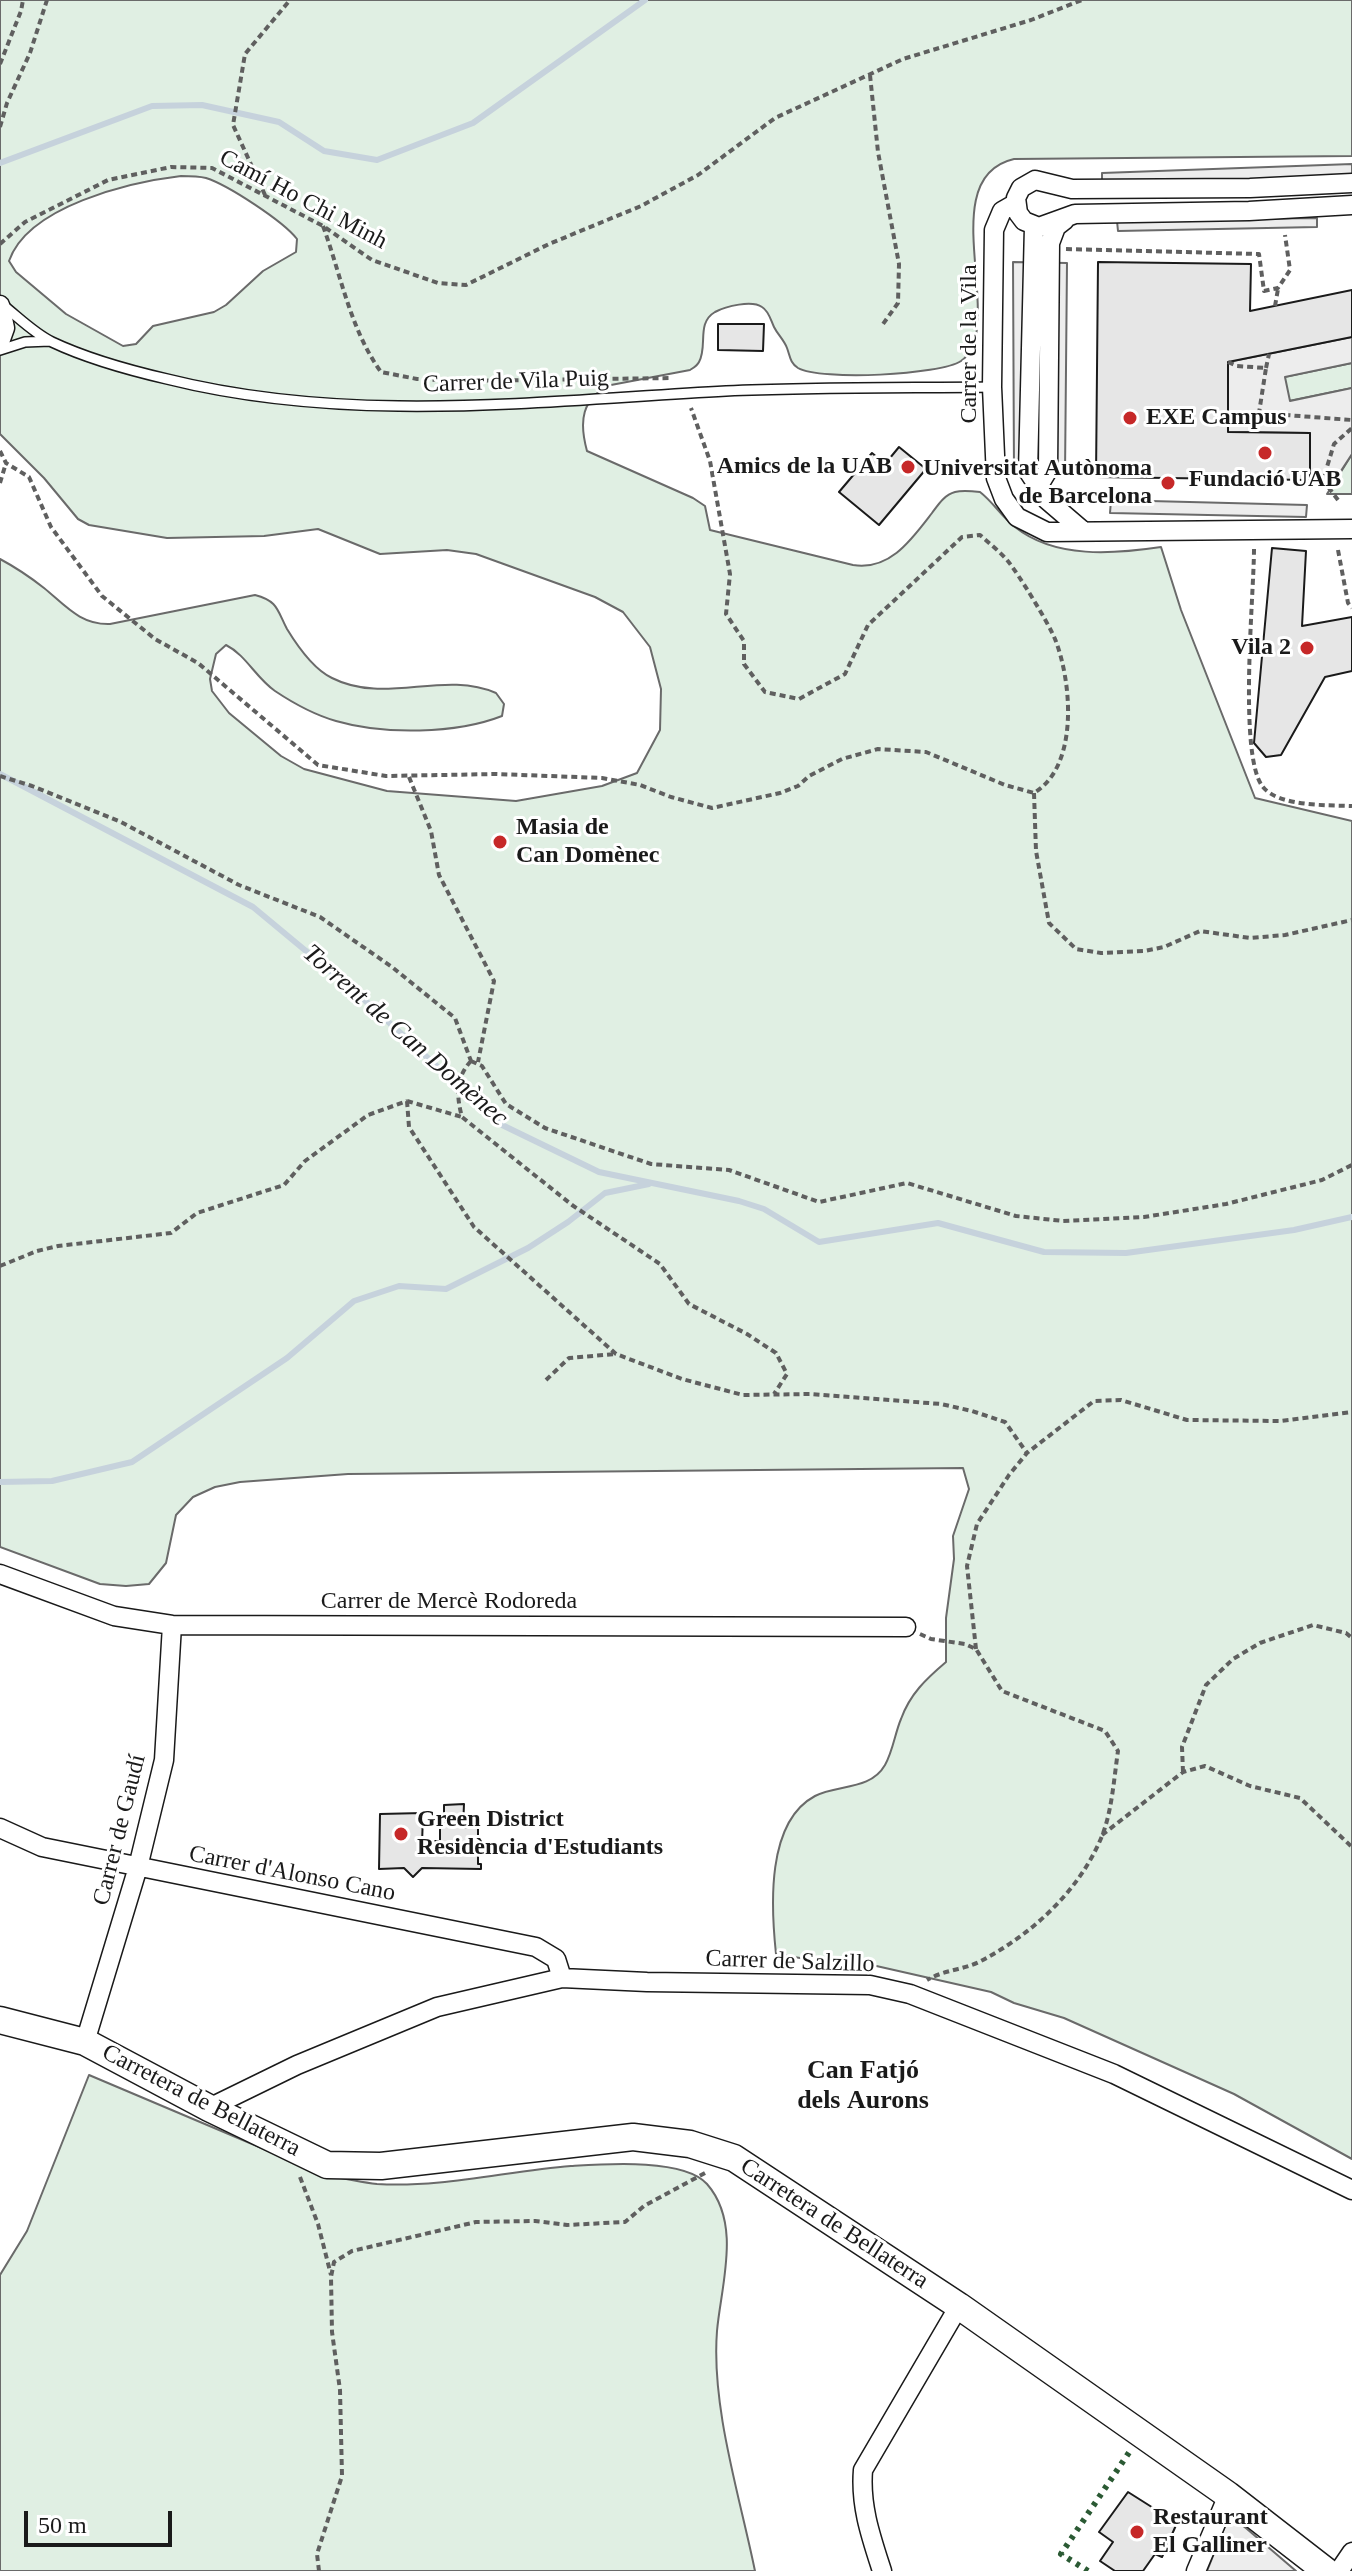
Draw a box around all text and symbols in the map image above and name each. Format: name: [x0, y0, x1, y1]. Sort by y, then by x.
street label: Camí Ho Chi Minh: [214, 144, 392, 256]
street label: Carrer de la Vila: [956, 264, 984, 424]
street label: Carrer de Vila Puig: [423, 364, 609, 400]
place label: EXE Campus: [1146, 404, 1287, 432]
marker: EXE Campus: [1121, 409, 1139, 427]
marker: Fundació UAB: [1256, 444, 1274, 462]
place label: Amics de la UAB: [717, 453, 892, 481]
place label: Universitat Autònoma de Barcelona: [923, 455, 1152, 511]
marker: Amics de la UAB: [899, 458, 917, 476]
place label: Fundació UAB: [1189, 466, 1341, 494]
marker: Universitat Autònoma de Barcelona: [1159, 474, 1177, 492]
place label: Vila 2: [1231, 634, 1291, 662]
marker: Vila 2: [1298, 639, 1316, 657]
place label: Masia de Can Domènec: [516, 814, 659, 870]
marker: Masia de Can Domènec: [491, 833, 509, 851]
water label: Torrent de Can Domènec: [296, 938, 514, 1134]
street label: Carrer de Mercè Rodoreda: [321, 1588, 577, 1616]
street label: Carrer de Gaudí: [87, 1752, 153, 1908]
place label: Green District Residència d'Estudiants: [417, 1806, 663, 1862]
marker: Green District Residència d'Estudiants: [392, 1825, 410, 1843]
street label: Carrer d'Alonso Cano: [186, 1840, 398, 1908]
street label: Carrer de Salzillo: [705, 1945, 875, 1979]
street label: Carretera de Bellaterra: [97, 2039, 305, 2163]
district label: Can Fatjó dels Aurons: [797, 2055, 929, 2116]
street label: Carretera de Bellaterra: [735, 2152, 933, 2296]
scale bar: [28, 2495, 176, 2545]
place label: Restaurant El Galliner: [1153, 2504, 1268, 2560]
text: 50 m: [38, 2512, 87, 2538]
marker: Restaurant El Galliner: [1128, 2523, 1146, 2541]

